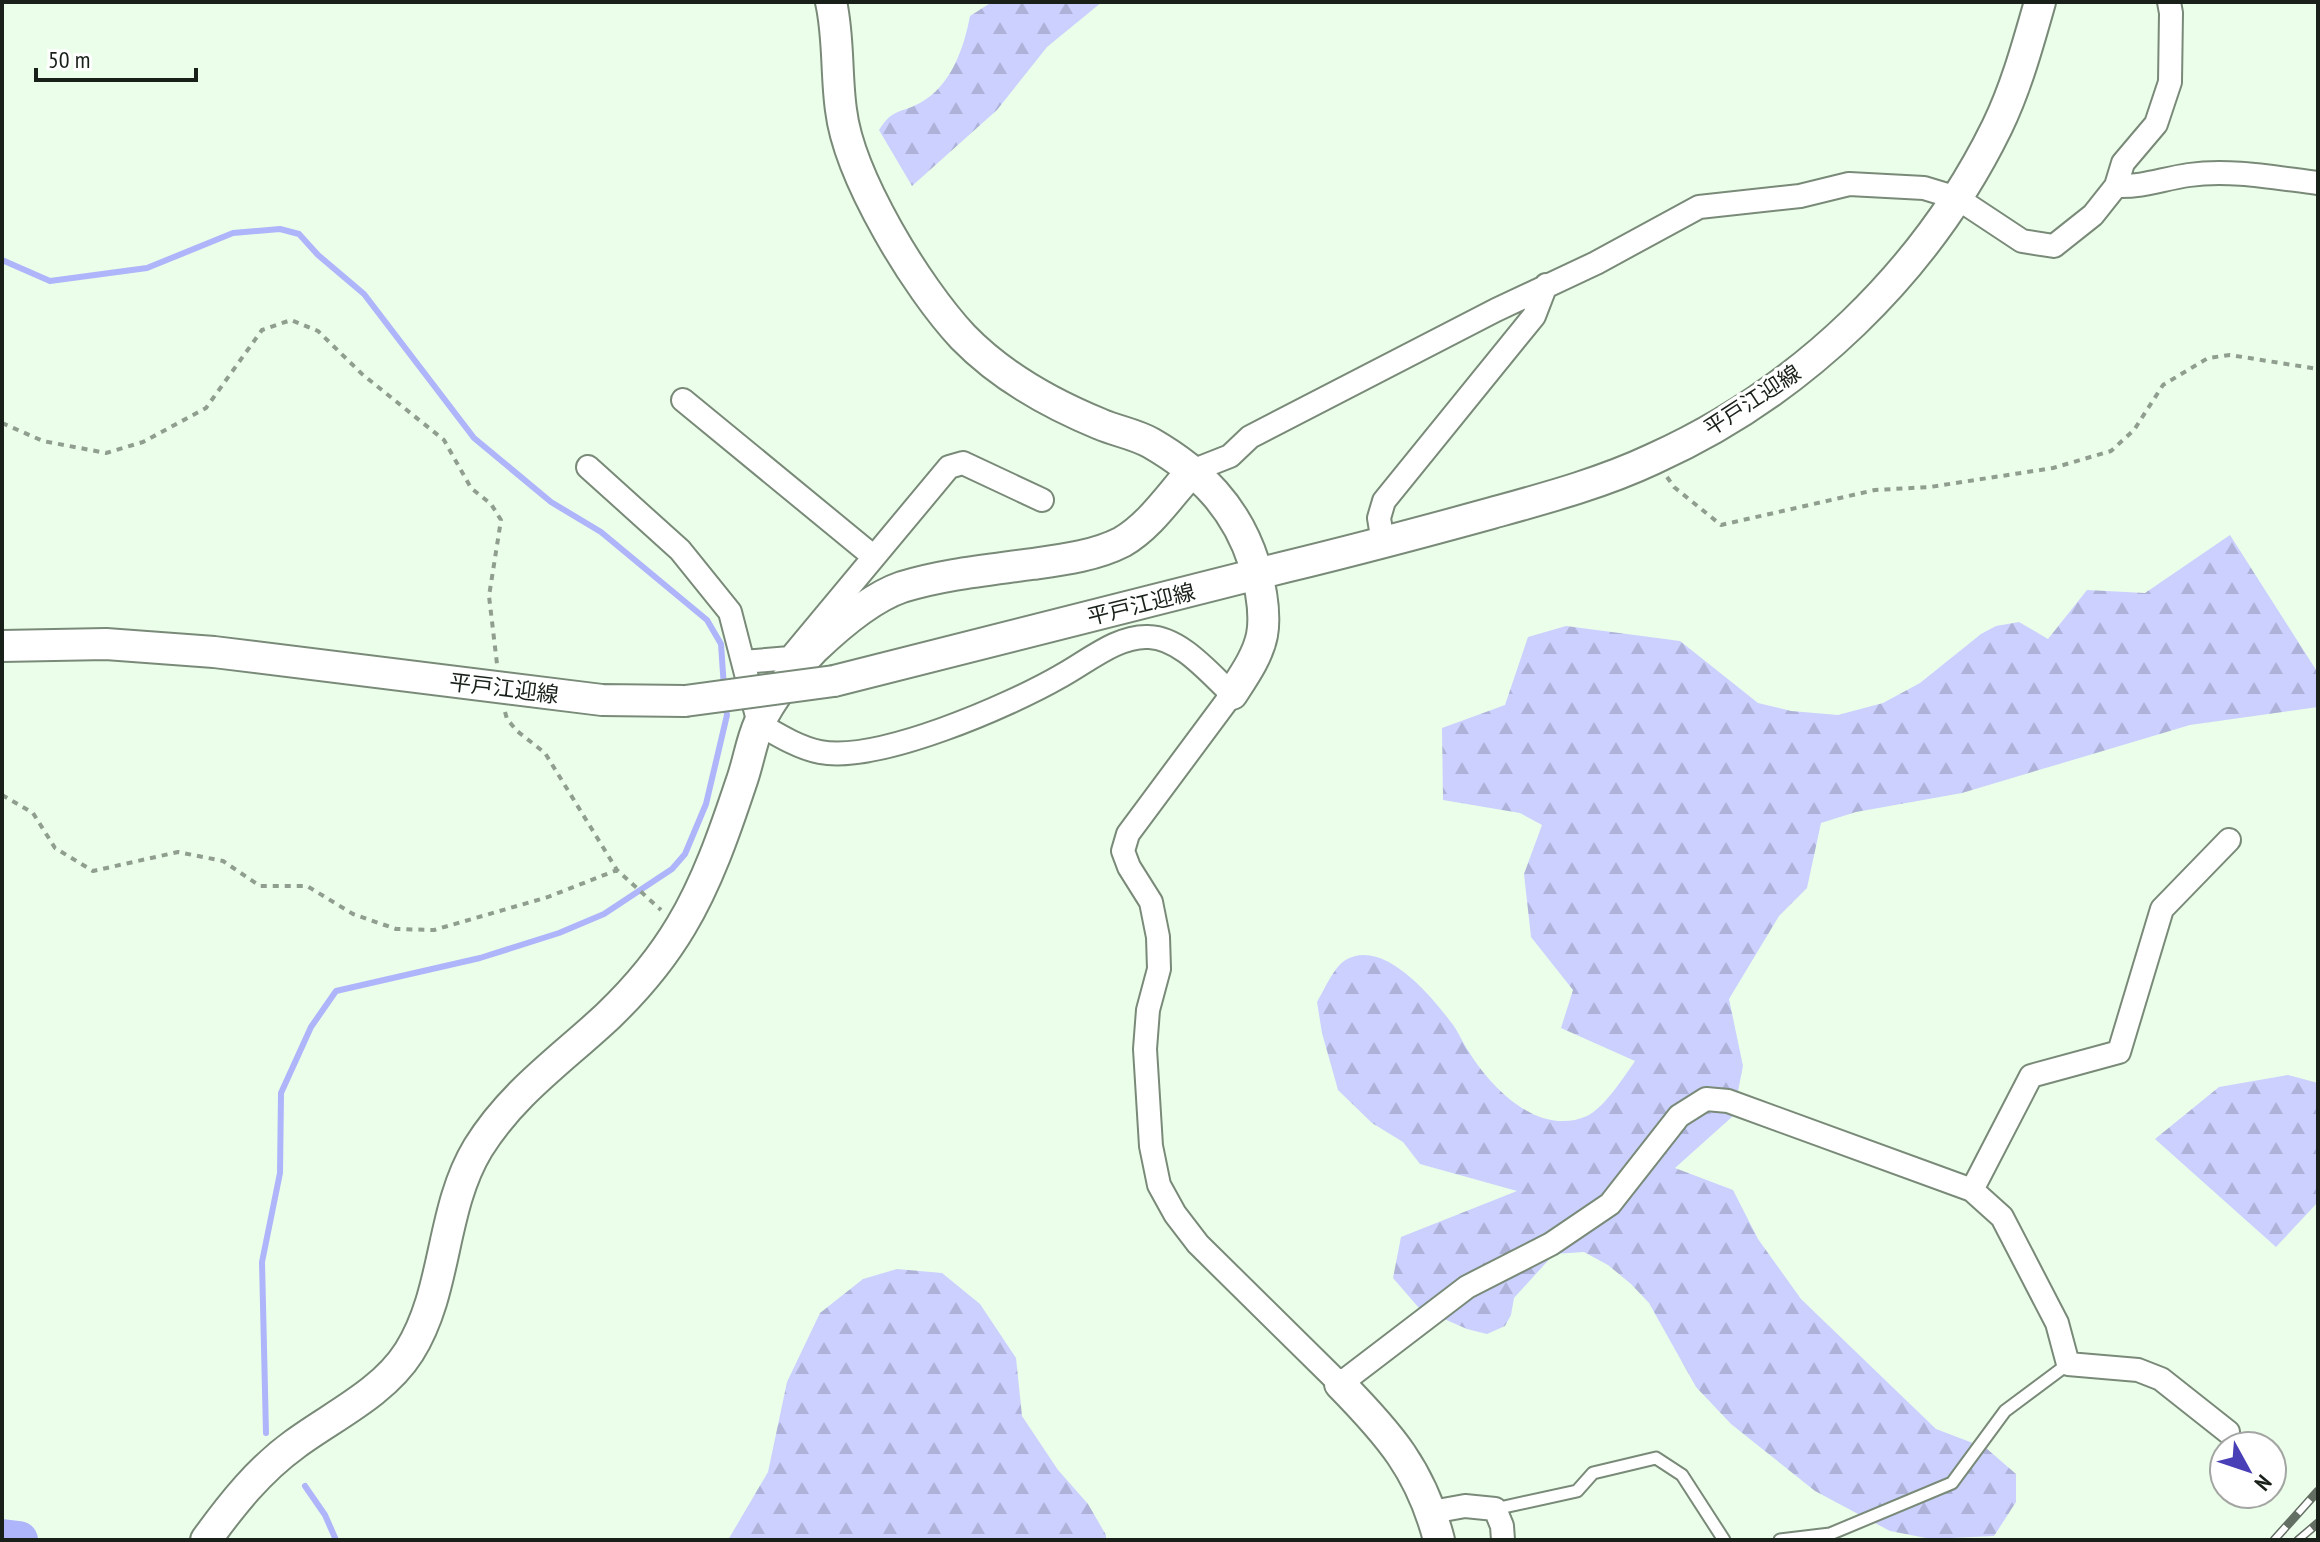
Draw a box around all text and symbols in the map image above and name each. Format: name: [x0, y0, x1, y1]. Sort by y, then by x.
scale bar: [36, 32, 196, 82]
text: 50 m: [48, 44, 90, 75]
street label: 平戸江迎線: [1698, 358, 1806, 442]
street label: 平戸江迎線: [1084, 577, 1198, 631]
street label: 平戸江迎線: [448, 667, 560, 709]
north arrow: [2208, 1430, 2288, 1510]
text: N: [2249, 1469, 2278, 1496]

